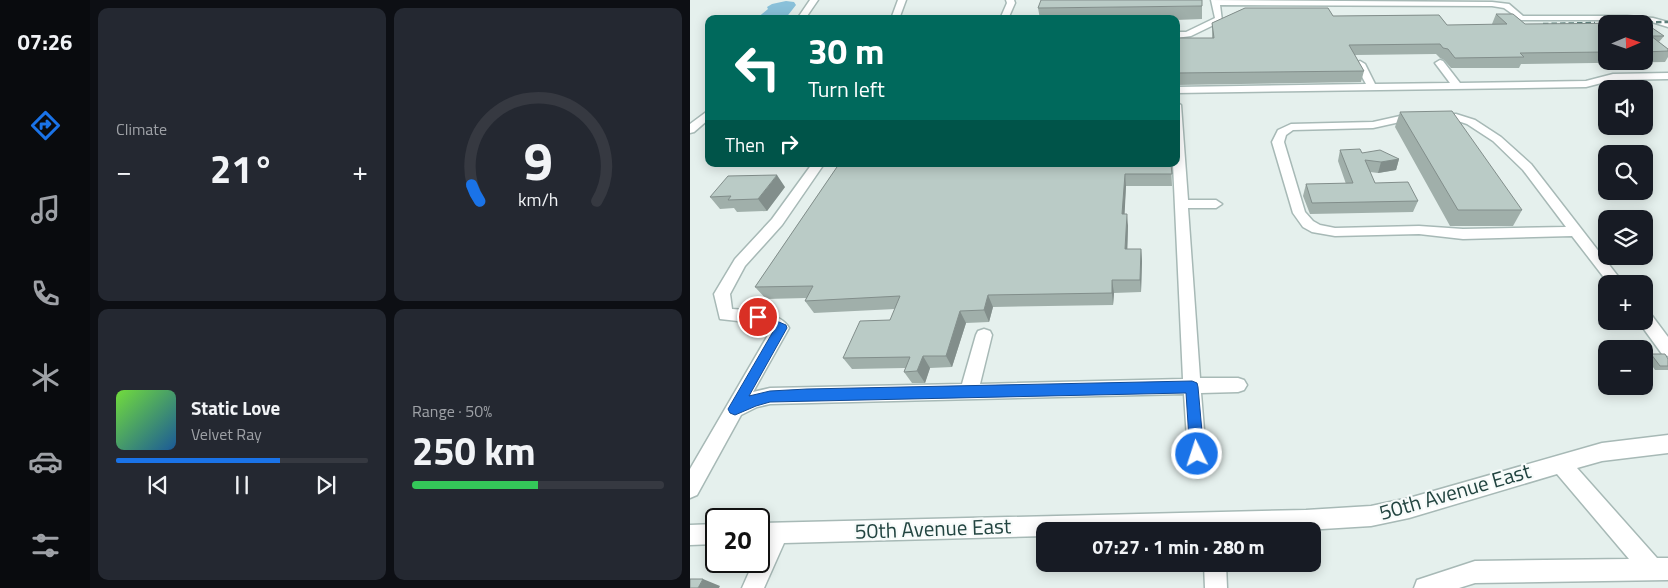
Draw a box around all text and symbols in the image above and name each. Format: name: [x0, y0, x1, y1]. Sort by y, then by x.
north arrow: [1598, 15, 1652, 70]
map controls: [1598, 15, 1653, 395]
text: 30 m: [808, 24, 884, 78]
text: 07:26: [18, 25, 72, 59]
icon: left: [725, 35, 790, 100]
text: Turn left: [808, 72, 885, 106]
button: sound: [1598, 80, 1653, 135]
icon: directions: [28, 108, 63, 143]
text: Climate: [116, 117, 167, 141]
text: 9: [523, 121, 553, 200]
text: Then: [725, 130, 765, 159]
icon: right: [775, 130, 803, 158]
text: 21°: [210, 140, 274, 198]
button: search: [1598, 145, 1653, 200]
text: −: [116, 149, 132, 192]
text: +: [352, 149, 368, 192]
text: km/h: [518, 186, 558, 213]
icon: music: [28, 192, 63, 227]
button: layers: [1598, 210, 1653, 265]
button: +: [1598, 275, 1653, 330]
icon: phone: [28, 276, 63, 311]
pin: [737, 296, 779, 338]
icon: arrive: [744, 303, 772, 331]
button: −: [1598, 340, 1653, 395]
icon: climate: [28, 360, 63, 395]
text: Static Love: [191, 393, 280, 422]
text: Range · 50%: [412, 399, 492, 423]
text: Velvet Ray: [191, 422, 262, 446]
text: 250 km: [412, 422, 536, 480]
position arrow: [1170, 427, 1222, 479]
icon: car: [28, 444, 63, 479]
street label: 50th Avenue East: [1375, 454, 1535, 528]
icon: previous: [144, 471, 172, 499]
icon: pause: [228, 471, 256, 499]
icon: next: [312, 471, 340, 499]
speed limit sign: 20: [705, 508, 770, 573]
street label: 50th Avenue East: [854, 509, 1012, 547]
icon: filters: [28, 528, 63, 563]
text: 07:27 · 1 min · 280 m: [1092, 532, 1265, 561]

